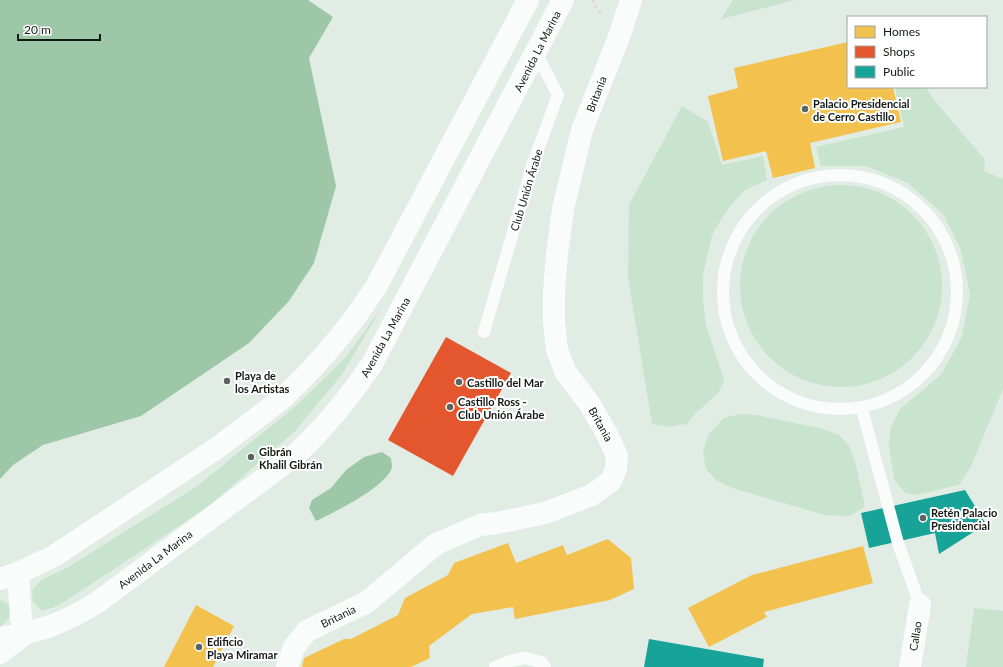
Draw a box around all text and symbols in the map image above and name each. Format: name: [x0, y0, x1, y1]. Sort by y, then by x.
street label: Avenida La Marina: [511, 8, 563, 94]
scale bar: [18, 16, 100, 42]
legend: [847, 16, 987, 88]
text: 20 m: [24, 22, 51, 37]
text: Homes: [883, 24, 920, 39]
text: Shops: [883, 44, 915, 59]
text: Public: [883, 64, 915, 79]
street label: Britania: [583, 74, 609, 114]
place label: Palacio Presidencial de Cerro Castillo: [813, 97, 910, 123]
marker: Palacio Presidencial de Cerro Castillo: [800, 104, 810, 114]
street label: Club Unión Árabe: [507, 147, 545, 233]
street label: Avenida La Marina: [358, 295, 412, 379]
place label: Playa de los Artistas: [235, 369, 290, 395]
marker: Playa de los Artistas: [222, 376, 232, 386]
place label: Castillo del Mar: [467, 376, 545, 389]
marker: Castillo del Mar: [454, 377, 464, 387]
place label: Castillo Ross - Club Unión Árabe: [458, 395, 544, 421]
marker: Castillo Ross - Club Unión Árabe: [445, 402, 455, 412]
street label: Britania: [586, 405, 616, 443]
place label: Gibrán Khalil Gibrán: [259, 445, 322, 471]
marker: Gibrán Khalil Gibrán: [246, 452, 256, 462]
place label: Retén Palacio Presidencial: [931, 506, 997, 532]
marker: Retén Palacio Presidencial: [918, 513, 928, 523]
street label: Avenida La Marina: [115, 527, 195, 591]
street label: Britania: [318, 602, 358, 630]
street label: Callao: [906, 620, 924, 652]
place label: Edificio Playa Miramar: [207, 635, 278, 661]
marker: Edificio Playa Miramar: [194, 642, 204, 652]

